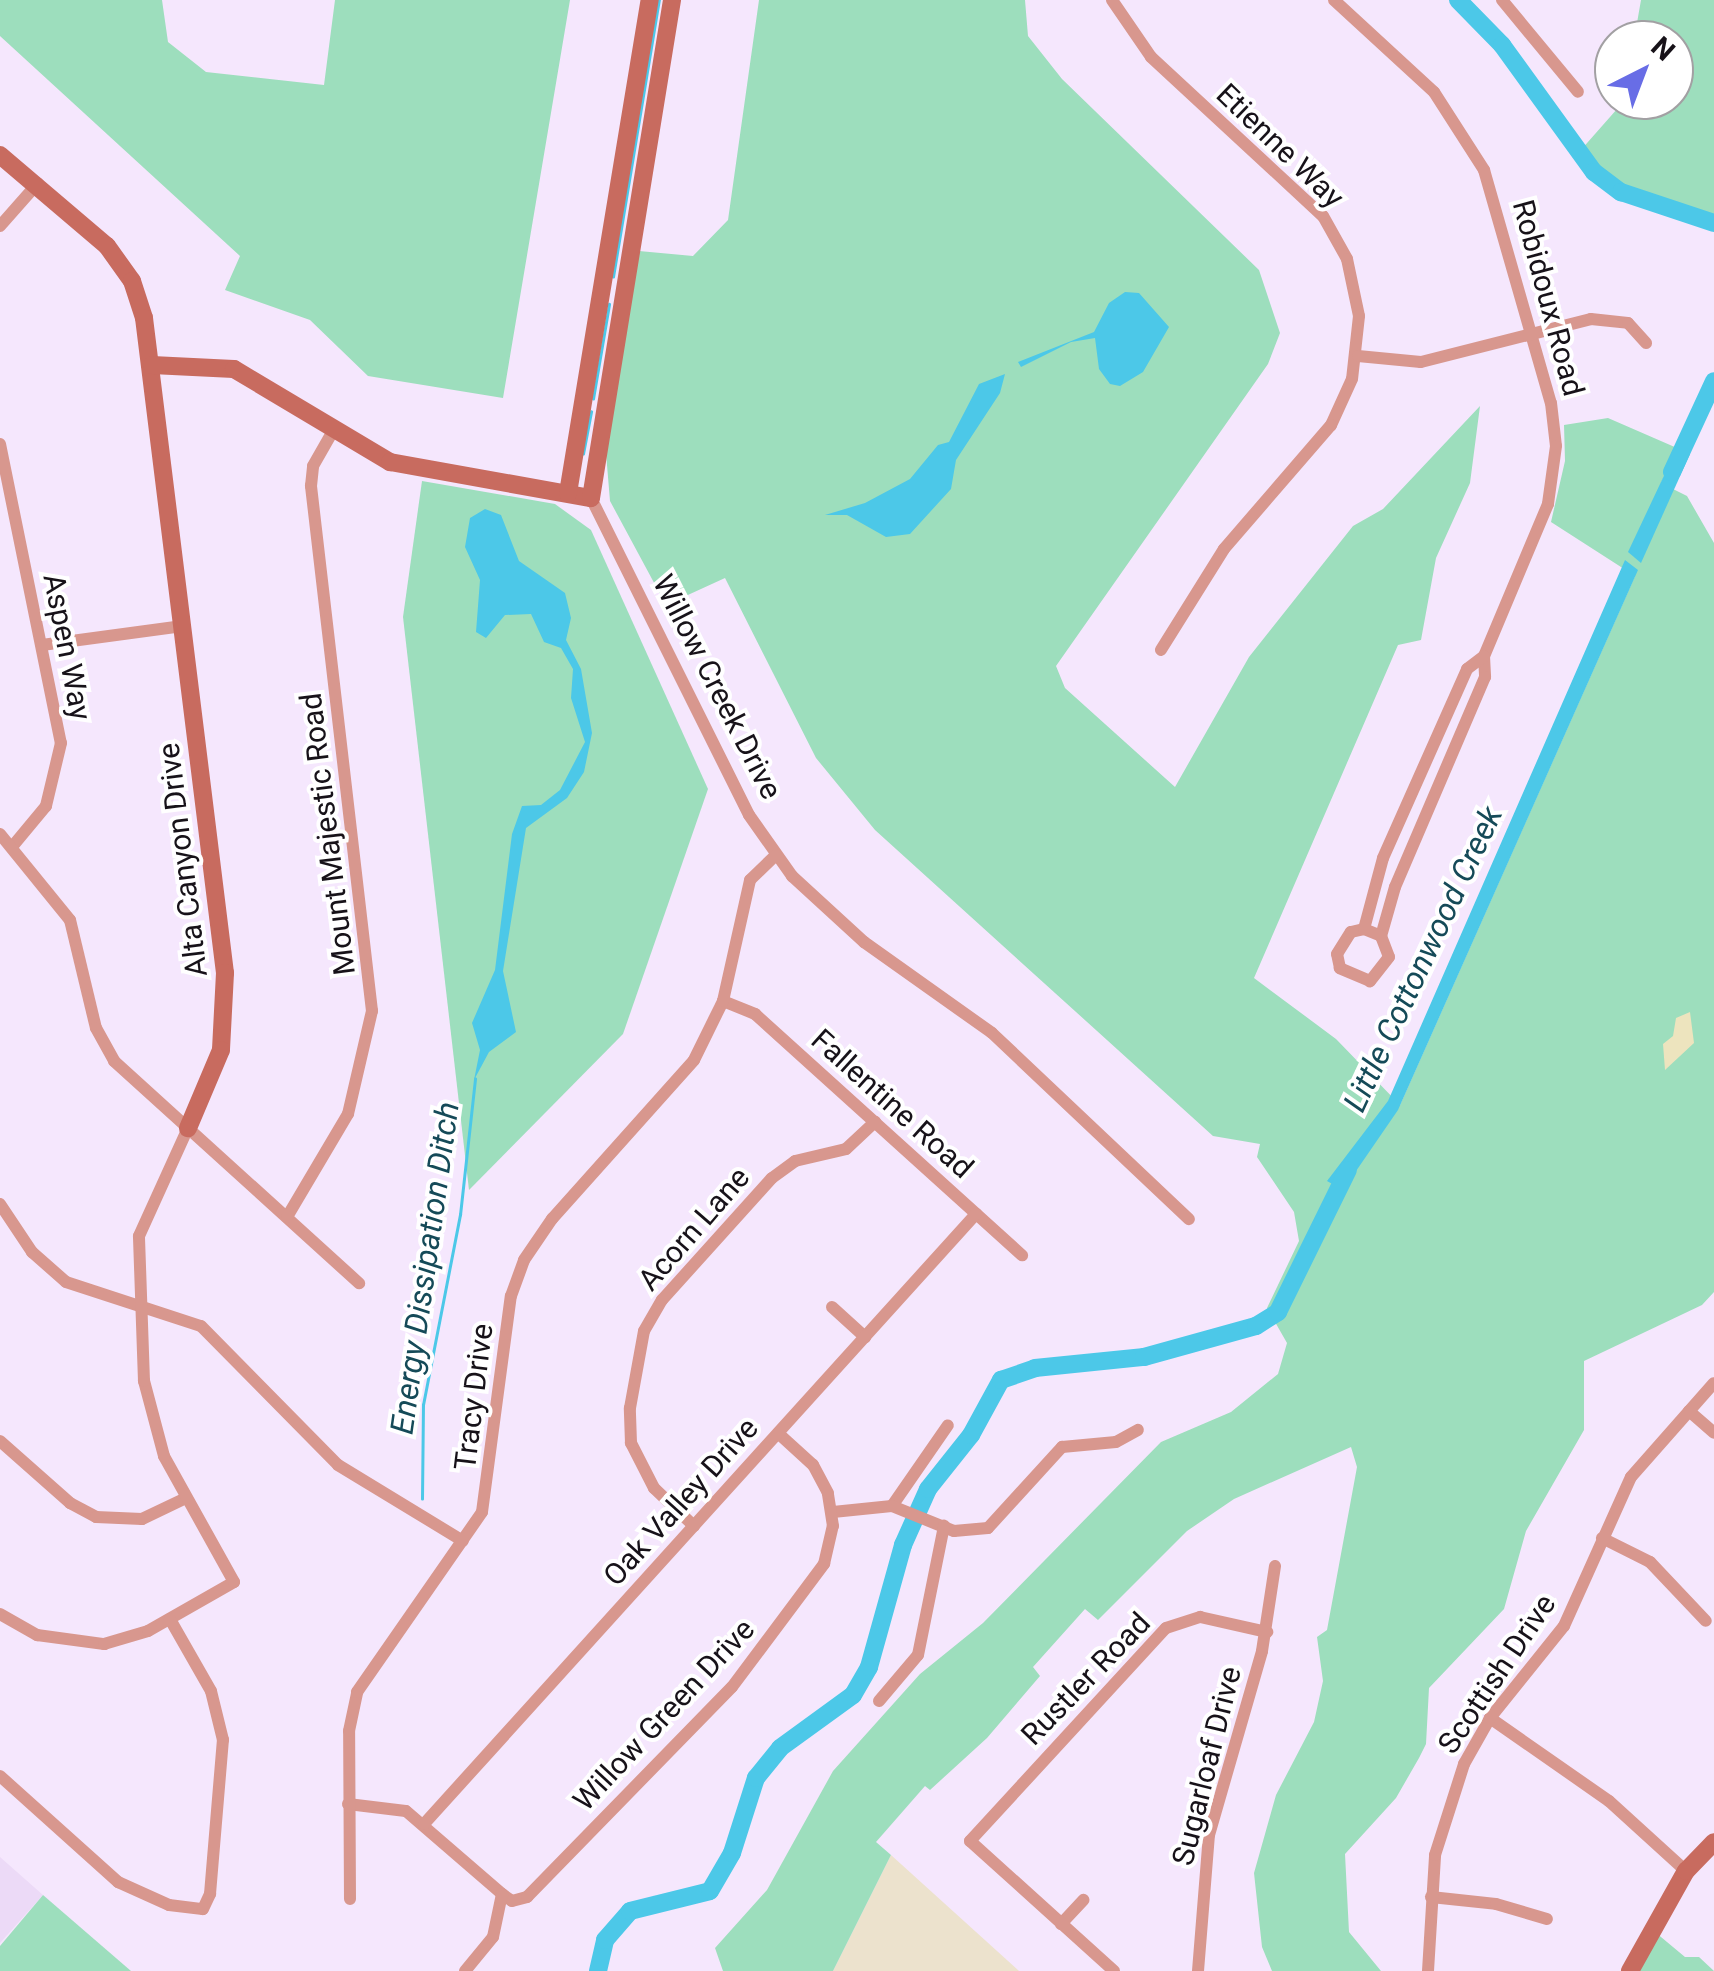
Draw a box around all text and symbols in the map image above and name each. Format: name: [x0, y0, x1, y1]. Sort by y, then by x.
north arrow: [1594, 20, 1694, 120]
text: N: [1645, 30, 1681, 68]
street label: Etienne Way: [1209, 76, 1351, 216]
street label: Robidoux Road: [1505, 196, 1591, 400]
street label: Willow Creek Drive: [645, 569, 789, 805]
street label: Aspen Way: [35, 571, 99, 723]
street label: Mount Majestic Road: [293, 691, 363, 977]
street label: Alta Canyon Drive: [151, 741, 215, 979]
water label: Little Cottonwood Creek: [1335, 800, 1511, 1118]
street label: Fallentine Road: [804, 1022, 980, 1186]
water label: Energy Dissipation Ditch: [383, 1099, 467, 1437]
street label: Acorn Lane: [631, 1160, 757, 1298]
street label: Tracy Drive: [447, 1322, 501, 1472]
street label: Oak Valley Drive: [596, 1411, 766, 1593]
street label: Scottish Drive: [1431, 1587, 1563, 1761]
street label: Rustler Road: [1014, 1605, 1158, 1753]
street label: Willow Green Drive: [566, 1612, 762, 1818]
street label: Sugarloaf Drive: [1165, 1663, 1249, 1869]

